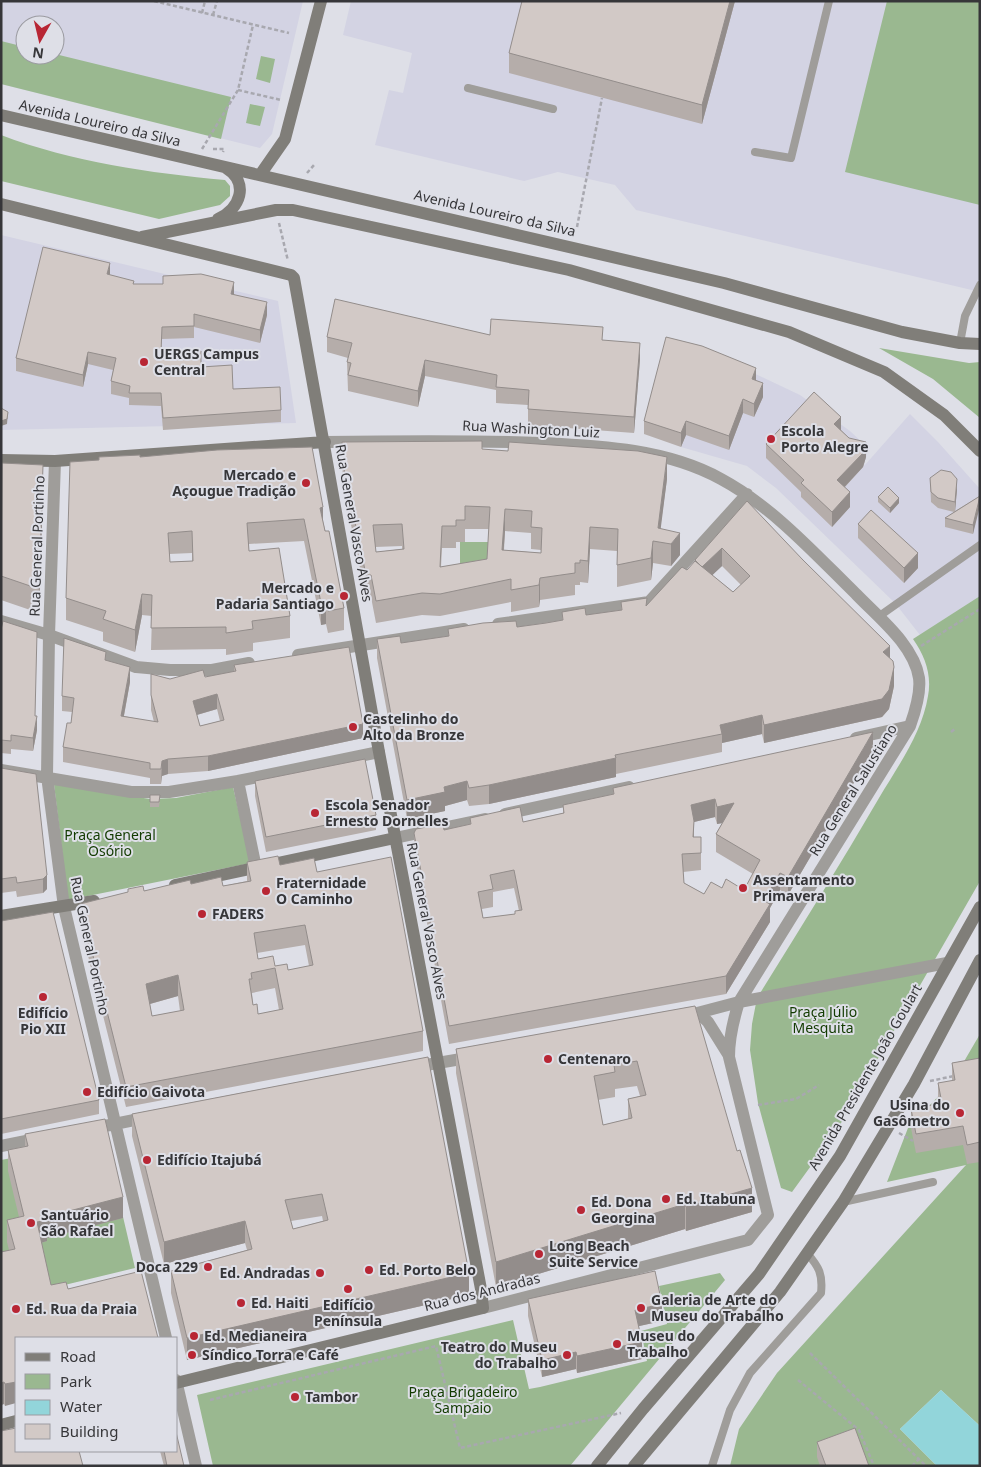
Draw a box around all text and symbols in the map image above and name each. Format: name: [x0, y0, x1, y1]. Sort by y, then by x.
north arrow: [15, 15, 65, 65]
text: N: [31, 43, 45, 64]
street label: Avenida Loureiro da Silva: [17, 95, 183, 150]
street label: Avenida Loureiro da Silva: [412, 185, 578, 240]
place label: UERGS Campus Central: [154, 344, 259, 379]
marker: UERGS Campus Central: [138, 356, 150, 368]
street label: Rua Washington Luiz: [462, 415, 601, 442]
place label: Escola Porto Alegre: [781, 421, 869, 456]
marker: Escola Porto Alegre: [765, 433, 777, 445]
street label: Rua General Vasco Alves: [331, 443, 378, 604]
place label: Mercado e Açougue Tradição: [172, 465, 296, 500]
street label: Rua General Portinho: [25, 475, 48, 617]
marker: Mercado e Açougue Tradição: [300, 477, 312, 489]
place label: Mercado e Padaria Santiago: [216, 578, 334, 613]
marker: Mercado e Padaria Santiago: [338, 590, 350, 602]
place label: Castelinho do Alto da Bronze: [363, 709, 465, 744]
street label: Rua General Salustiano: [804, 720, 901, 859]
marker: Castelinho do Alto da Bronze: [347, 721, 359, 733]
place label: Escola Senador Ernesto Dornelles: [325, 795, 449, 830]
marker: Escola Senador Ernesto Dornelles: [309, 807, 321, 819]
park label: Praça General Osório: [64, 825, 156, 860]
street label: Rua General Vasco Alves: [403, 841, 452, 1001]
place label: Assentamento Primavera: [753, 870, 855, 905]
place label: Fraternidade O Caminho: [276, 873, 366, 908]
street label: Rua General Portinho: [67, 875, 114, 1017]
marker: Assentamento Primavera: [737, 882, 749, 894]
marker: Fraternidade O Caminho: [260, 885, 272, 897]
place label: FADERS: [212, 904, 264, 923]
marker: FADERS: [196, 908, 208, 920]
street label: Avenida Presidente João Goulart: [803, 980, 926, 1173]
marker: Edifício Pio XII: [37, 991, 49, 1003]
park label: Praça Júlio Mesquita: [789, 1002, 857, 1037]
place label: Edifício Pio XII: [18, 1003, 69, 1038]
place label: Centenaro: [558, 1049, 631, 1068]
marker: Centenaro: [542, 1053, 554, 1065]
place label: Edifício Gaivota: [97, 1082, 205, 1101]
marker: Edifício Gaivota: [81, 1086, 93, 1098]
place label: Usina do Gasômetro: [873, 1095, 950, 1130]
marker: Usina do Gasômetro: [954, 1107, 966, 1119]
place label: Edifício Itajubá: [157, 1150, 262, 1169]
marker: Edifício Itajubá: [141, 1154, 153, 1166]
place label: Ed. Itabuna: [676, 1189, 756, 1208]
place label: Ed. Dona Georgina: [591, 1192, 655, 1227]
marker: Ed. Itabuna: [660, 1193, 672, 1205]
marker: Ed. Dona Georgina: [575, 1204, 587, 1216]
place label: Santuário São Rafael: [41, 1205, 113, 1240]
marker: Santuário São Rafael: [25, 1217, 37, 1229]
place label: Long Beach Suite Service: [549, 1236, 638, 1271]
marker: Long Beach Suite Service: [533, 1248, 545, 1260]
place label: Doca 229: [136, 1257, 198, 1276]
place label: Ed. Porto Belo: [379, 1260, 476, 1279]
marker: Doca 229: [202, 1261, 214, 1273]
place label: Ed. Andradas: [219, 1263, 310, 1282]
marker: Ed. Porto Belo: [363, 1264, 375, 1276]
marker: Ed. Andradas: [314, 1267, 326, 1279]
street label: Rua dos Andradas: [422, 1268, 542, 1315]
marker: Edifício Península: [342, 1283, 354, 1295]
place label: Galeria de Arte do Museu do Trabalho: [651, 1290, 784, 1325]
place label: Ed. Haiti: [251, 1293, 309, 1312]
place label: Edifício Península: [314, 1295, 382, 1330]
marker: Ed. Haiti: [235, 1297, 247, 1309]
place label: Ed. Rua da Praia: [26, 1299, 137, 1318]
marker: Galeria de Arte do Museu do Trabalho: [635, 1302, 647, 1314]
marker: Ed. Rua da Praia: [10, 1303, 22, 1315]
place label: Ed. Medianeira: [204, 1326, 307, 1345]
place label: Museu do Trabalho: [627, 1326, 695, 1361]
marker: Ed. Medianeira: [188, 1330, 200, 1342]
legend: [15, 1337, 178, 1452]
place label: Teatro do Museu do Trabalho: [441, 1337, 557, 1372]
marker: Museu do Trabalho: [611, 1338, 623, 1350]
place label: Síndico Torra e Café: [202, 1345, 339, 1364]
text: Road: [60, 1346, 96, 1366]
marker: Síndico Torra e Café: [186, 1349, 198, 1361]
marker: Teatro do Museu do Trabalho: [561, 1349, 573, 1361]
text: Park: [60, 1371, 92, 1391]
park label: Praça Brigadeiro Sampaio: [408, 1382, 518, 1417]
place label: Tambor: [305, 1387, 359, 1406]
marker: Tambor: [289, 1391, 301, 1403]
text: Water: [60, 1396, 102, 1416]
text: Building: [60, 1421, 118, 1441]

